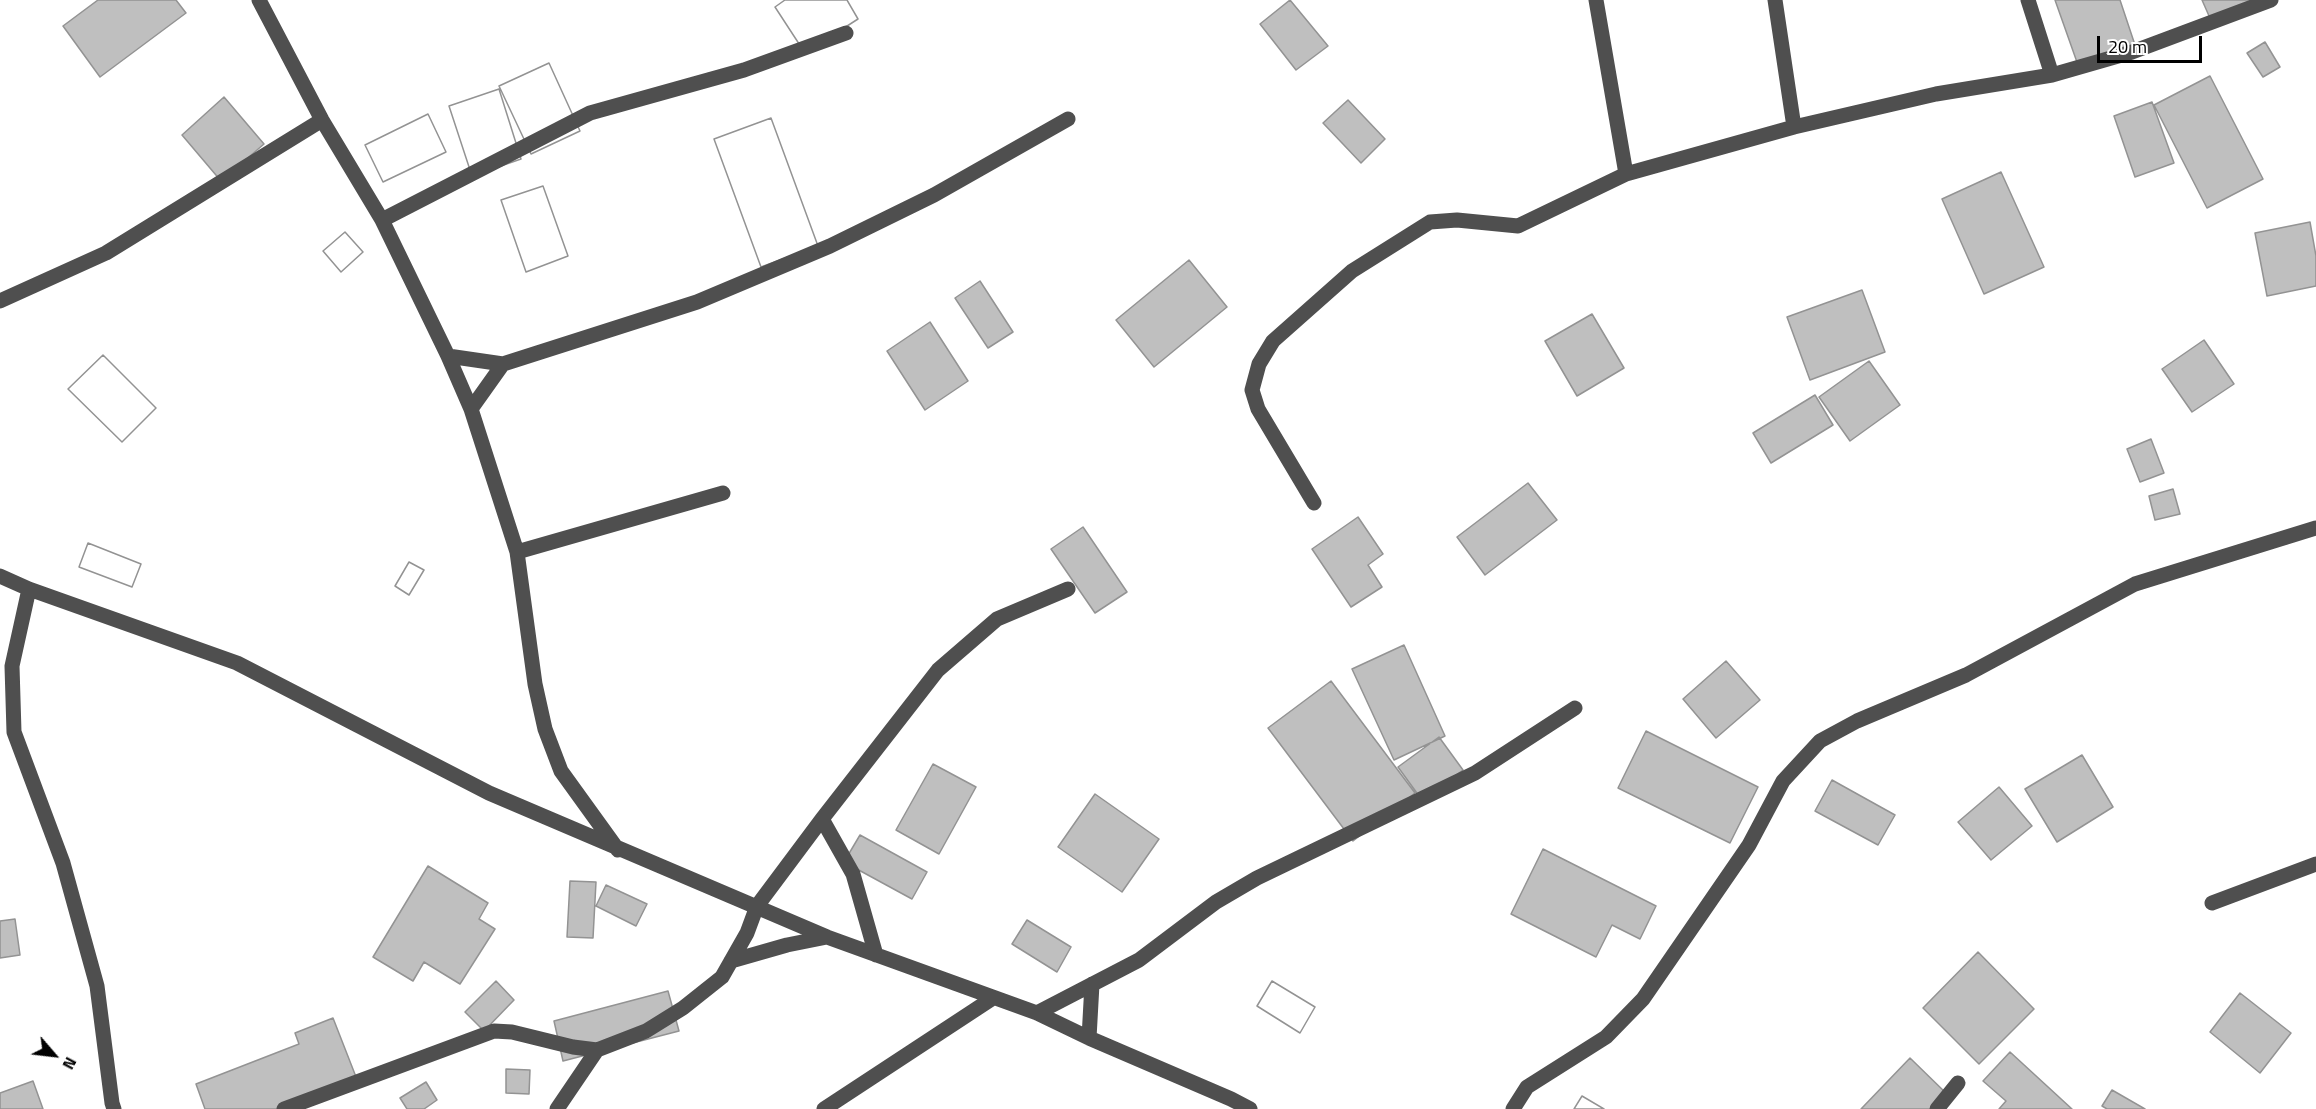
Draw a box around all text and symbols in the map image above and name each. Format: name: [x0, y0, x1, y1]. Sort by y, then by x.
scale bar: [2100, 24, 2205, 62]
text: 20 m: [2108, 33, 2147, 60]
north arrow: [24, 1025, 84, 1085]
text: N: [57, 1053, 83, 1074]

